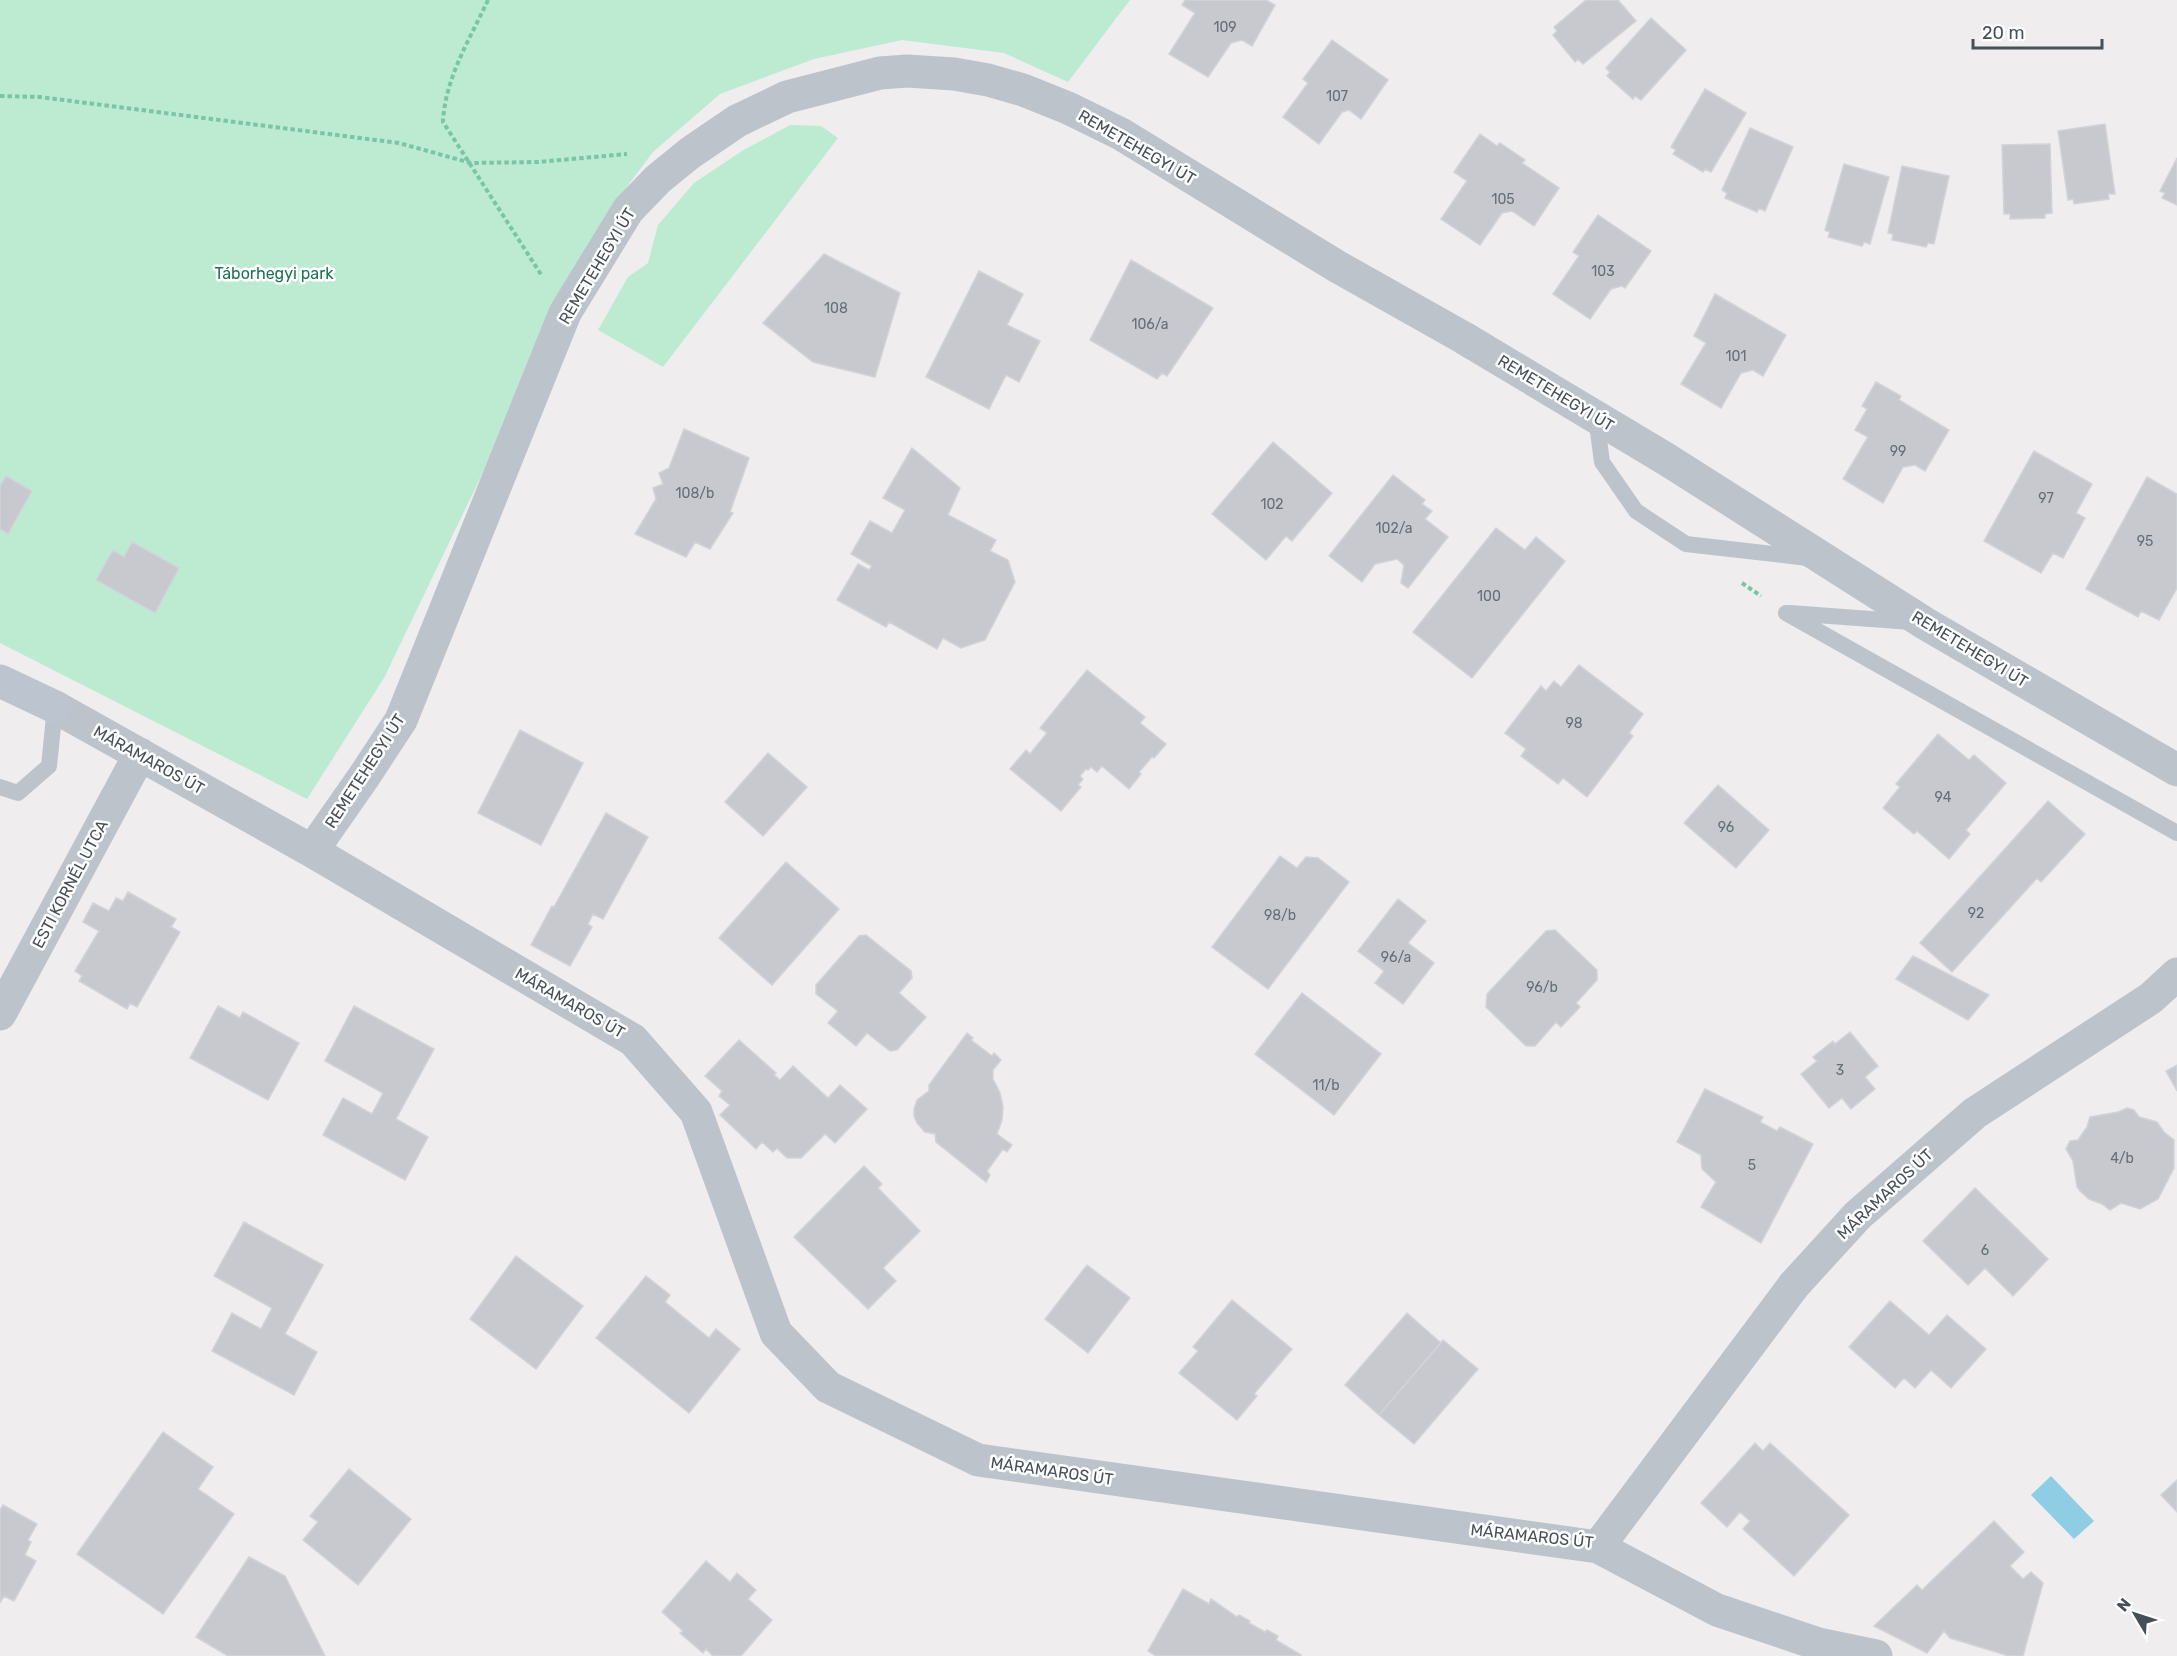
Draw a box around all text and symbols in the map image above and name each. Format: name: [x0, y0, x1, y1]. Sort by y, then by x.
scale bar: [1973, 12, 2102, 50]
house number: 109: [1213, 19, 1237, 36]
text: 20 m: [1982, 22, 2024, 44]
house number: 107: [1326, 88, 1348, 105]
street label: REMETEHEGYI ÚT: [1075, 105, 1199, 188]
house number: 105: [1491, 191, 1515, 208]
street label: REMETEHEGYI ÚT: [554, 204, 639, 328]
house number: 103: [1591, 263, 1615, 280]
park label: Táborhegyi park: [215, 264, 334, 283]
house number: 108: [824, 300, 848, 317]
house number: 106/a: [1131, 316, 1169, 333]
house number: 101: [1726, 348, 1746, 365]
street label: REMETEHEGYI ÚT: [1494, 350, 1618, 435]
house number: 99: [1890, 443, 1906, 460]
house number: 108/b: [676, 485, 714, 502]
house number: 97: [2038, 490, 2054, 507]
house number: 102: [1260, 496, 1284, 513]
house number: 102/a: [1376, 520, 1412, 537]
house number: 95: [2137, 533, 2153, 550]
house number: 100: [1477, 588, 1501, 605]
street label: REMETEHEGYI ÚT: [1908, 606, 2032, 691]
street label: REMETEHEGYI ÚT: [320, 710, 409, 832]
house number: 98: [1565, 715, 1583, 732]
street label: MÁRAMAROS ÚT: [90, 721, 208, 798]
house number: 94: [1935, 789, 1952, 806]
street label: ESTI KORNÉL UTCA: [28, 816, 112, 951]
house number: 96: [1718, 819, 1734, 836]
house number: 92: [1968, 905, 1984, 922]
house number: 98/b: [1264, 907, 1296, 924]
house number: 96/a: [1381, 949, 1411, 966]
street label: MÁRAMAROS ÚT: [512, 963, 629, 1042]
house number: 96/b: [1526, 979, 1558, 996]
house number: 3: [1836, 1062, 1844, 1079]
house number: 11/b: [1312, 1077, 1340, 1094]
street label: MÁRAMAROS ÚT: [1833, 1144, 1937, 1243]
house number: 4/b: [2110, 1150, 2134, 1167]
house number: 5: [1748, 1157, 1756, 1174]
house number: 6: [1981, 1242, 1989, 1259]
street label: MÁRAMAROS ÚT: [989, 1452, 1115, 1489]
street label: MÁRAMAROS ÚT: [1469, 1519, 1595, 1552]
north arrow: [2105, 1584, 2165, 1644]
text: N: [2113, 1594, 2135, 1615]

